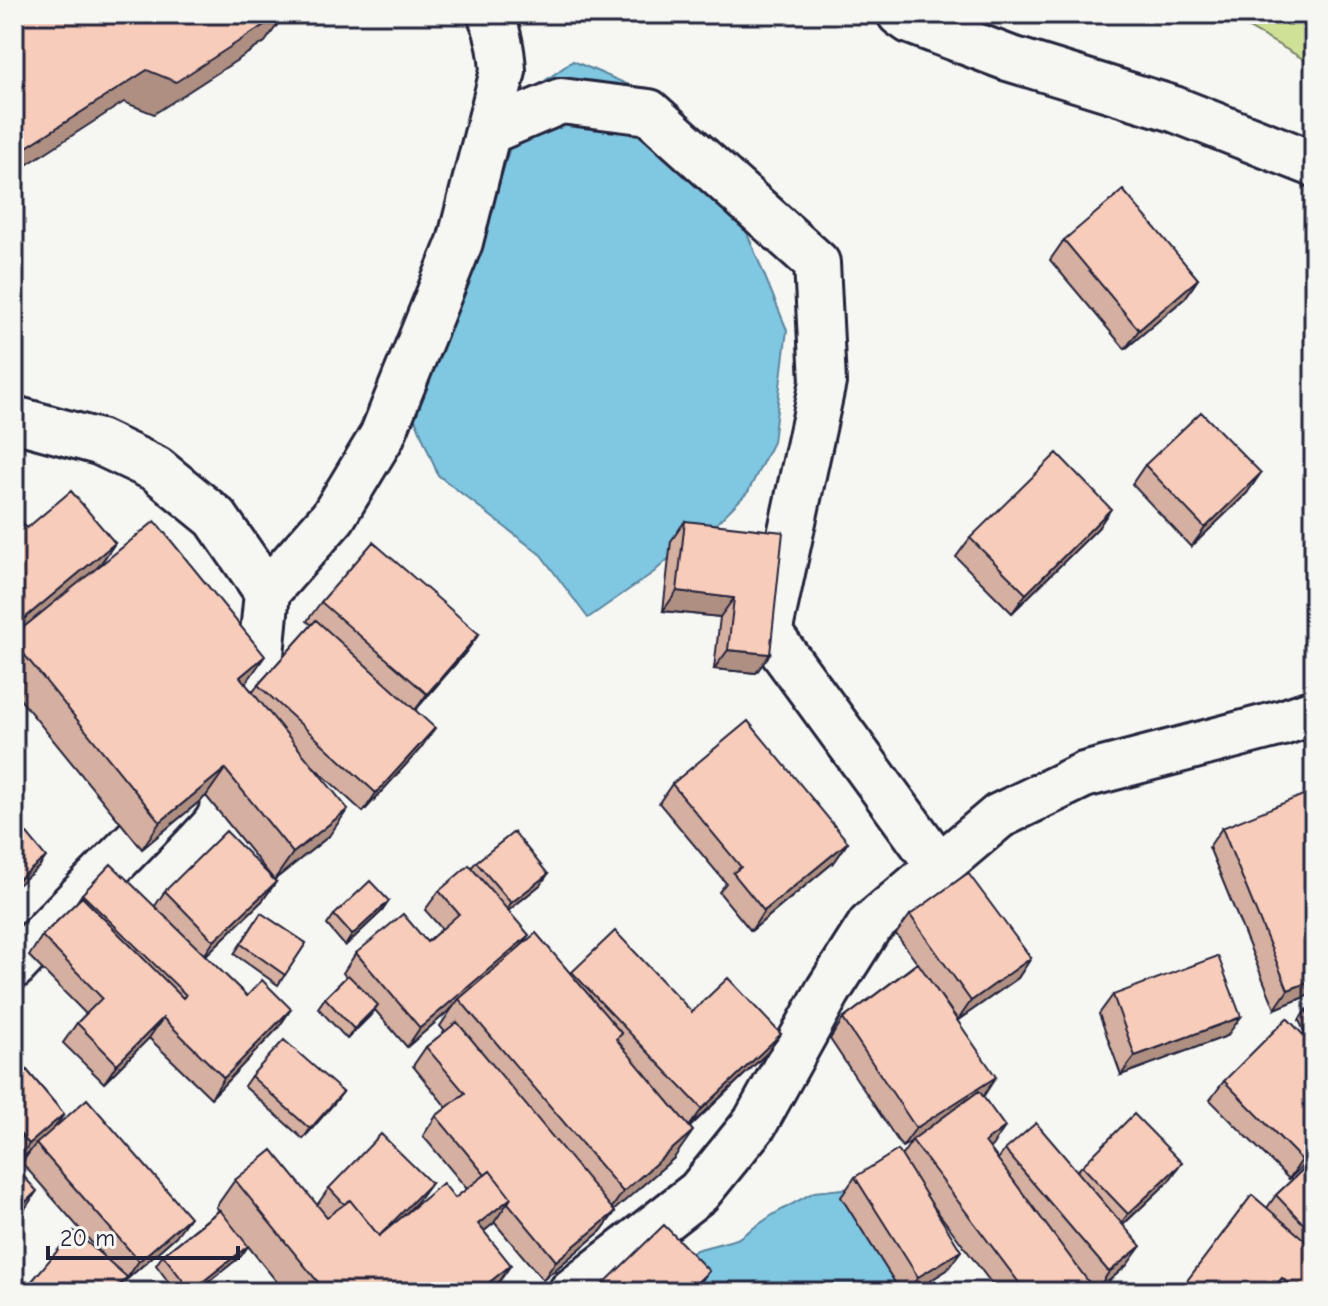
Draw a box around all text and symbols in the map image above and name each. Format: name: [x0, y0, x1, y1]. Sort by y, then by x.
scale bar: [48, 1210, 238, 1260]
text: 20 m: [60, 1224, 115, 1252]

